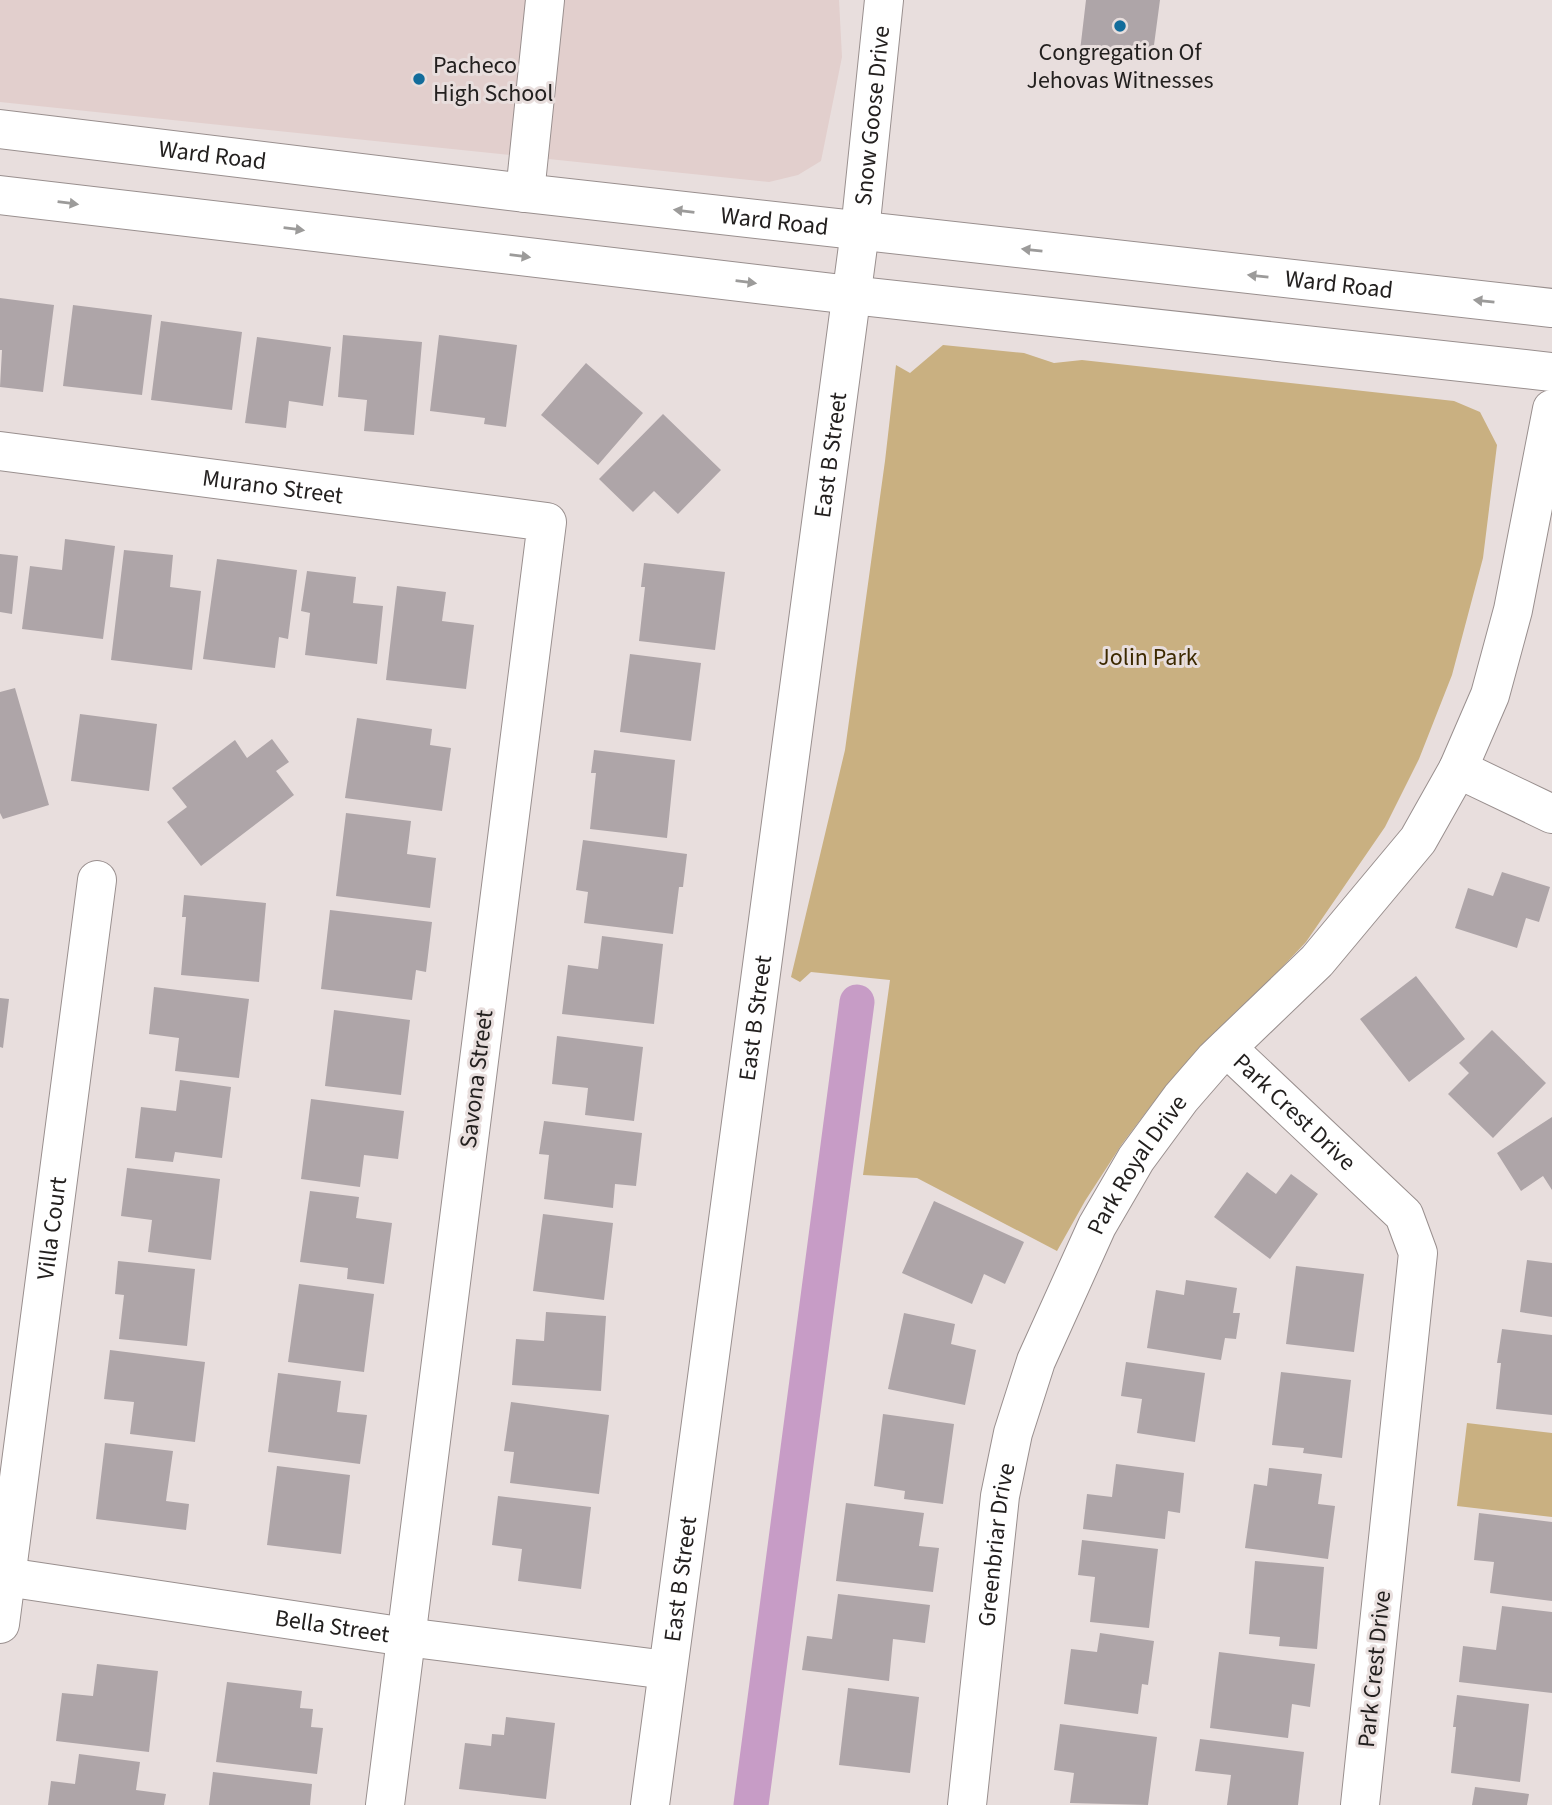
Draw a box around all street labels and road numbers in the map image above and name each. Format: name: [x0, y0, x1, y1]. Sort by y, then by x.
street label: Snow Goose Drive: [846, 24, 899, 207]
street label: Ward Road: [156, 131, 268, 179]
street label: Ward Road: [719, 198, 830, 245]
street label: Ward Road: [1283, 261, 1395, 308]
street label: East B Street: [805, 390, 856, 520]
street label: Murano Street: [200, 460, 345, 513]
street label: East B Street: [730, 953, 781, 1083]
street label: Savona Street: [451, 1008, 502, 1150]
street label: Park Crest Drive: [1225, 1045, 1364, 1179]
street label: Park Royal Drive: [1078, 1087, 1196, 1240]
street label: Villa Court: [28, 1175, 76, 1282]
street label: Greenbriar Drive: [969, 1460, 1024, 1628]
street label: East B Street: [655, 1514, 706, 1644]
street label: Park Crest Drive: [1349, 1589, 1400, 1749]
street label: Bella Street: [273, 1601, 392, 1652]

